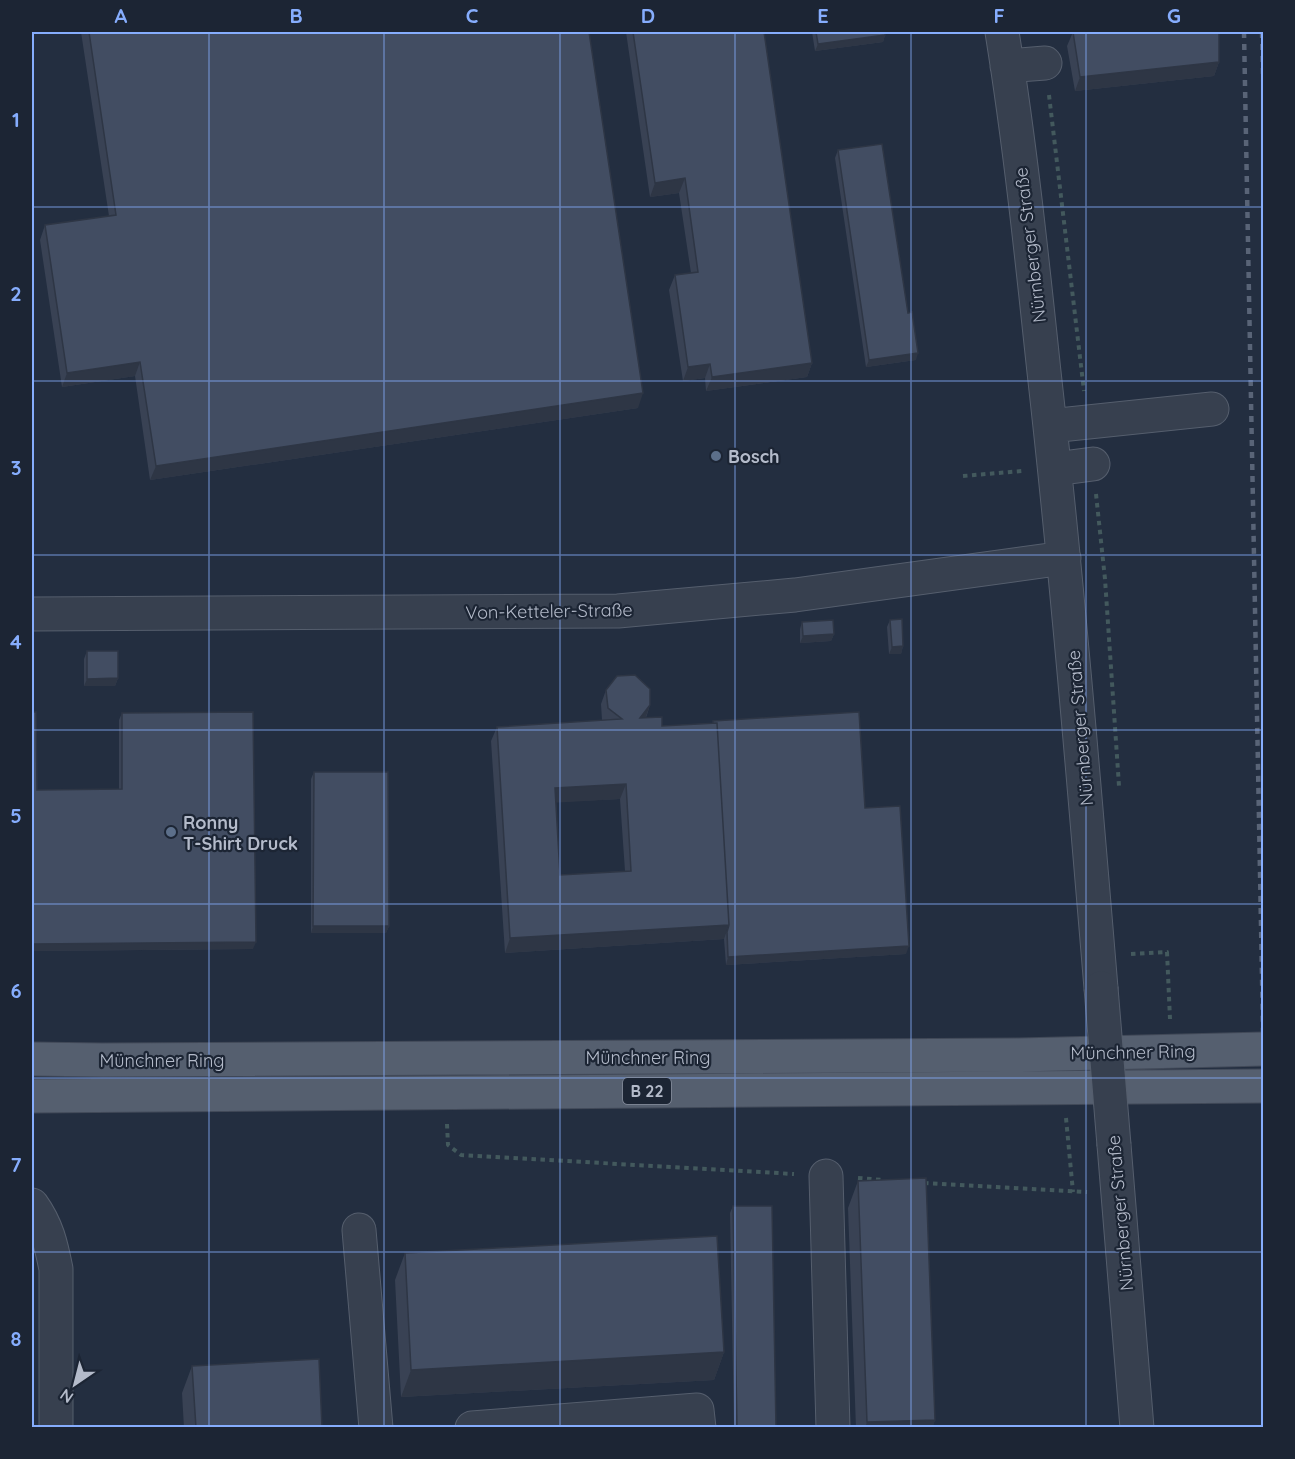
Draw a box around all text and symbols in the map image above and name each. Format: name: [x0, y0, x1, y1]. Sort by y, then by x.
text: A: [115, 3, 128, 28]
text: B: [289, 3, 303, 28]
text: C: [466, 3, 479, 28]
text: D: [641, 3, 655, 28]
text: E: [817, 3, 829, 28]
text: F: [993, 3, 1005, 28]
text: G: [1167, 3, 1181, 28]
text: 1: [12, 107, 20, 132]
street label: Nürnberger Straße: [1009, 166, 1051, 324]
text: 2: [10, 281, 22, 306]
place label: Bosch: [728, 445, 780, 468]
marker: Bosch: [709, 449, 723, 463]
text: 3: [11, 455, 21, 480]
street label: Von-Ketteler-Straße: [465, 598, 633, 624]
text: 4: [10, 629, 22, 654]
street label: Nürnberger Straße: [1062, 649, 1098, 807]
text: 5: [10, 803, 22, 828]
place label: Ronny T-Shirt Druck: [183, 811, 298, 855]
marker: Ronny T-Shirt Druck: [164, 825, 178, 839]
text: 6: [10, 978, 22, 1003]
street label: Münchner Ring: [1070, 1039, 1196, 1065]
street label: Münchner Ring: [585, 1046, 711, 1069]
street label: Münchner Ring: [99, 1049, 225, 1072]
road number: B 22: [623, 1078, 671, 1104]
street label: Nürnberger Straße: [1102, 1134, 1138, 1292]
text: 7: [11, 1152, 22, 1177]
text: 8: [11, 1326, 22, 1351]
north arrow: [45, 1354, 105, 1414]
text: N: [56, 1385, 77, 1408]

